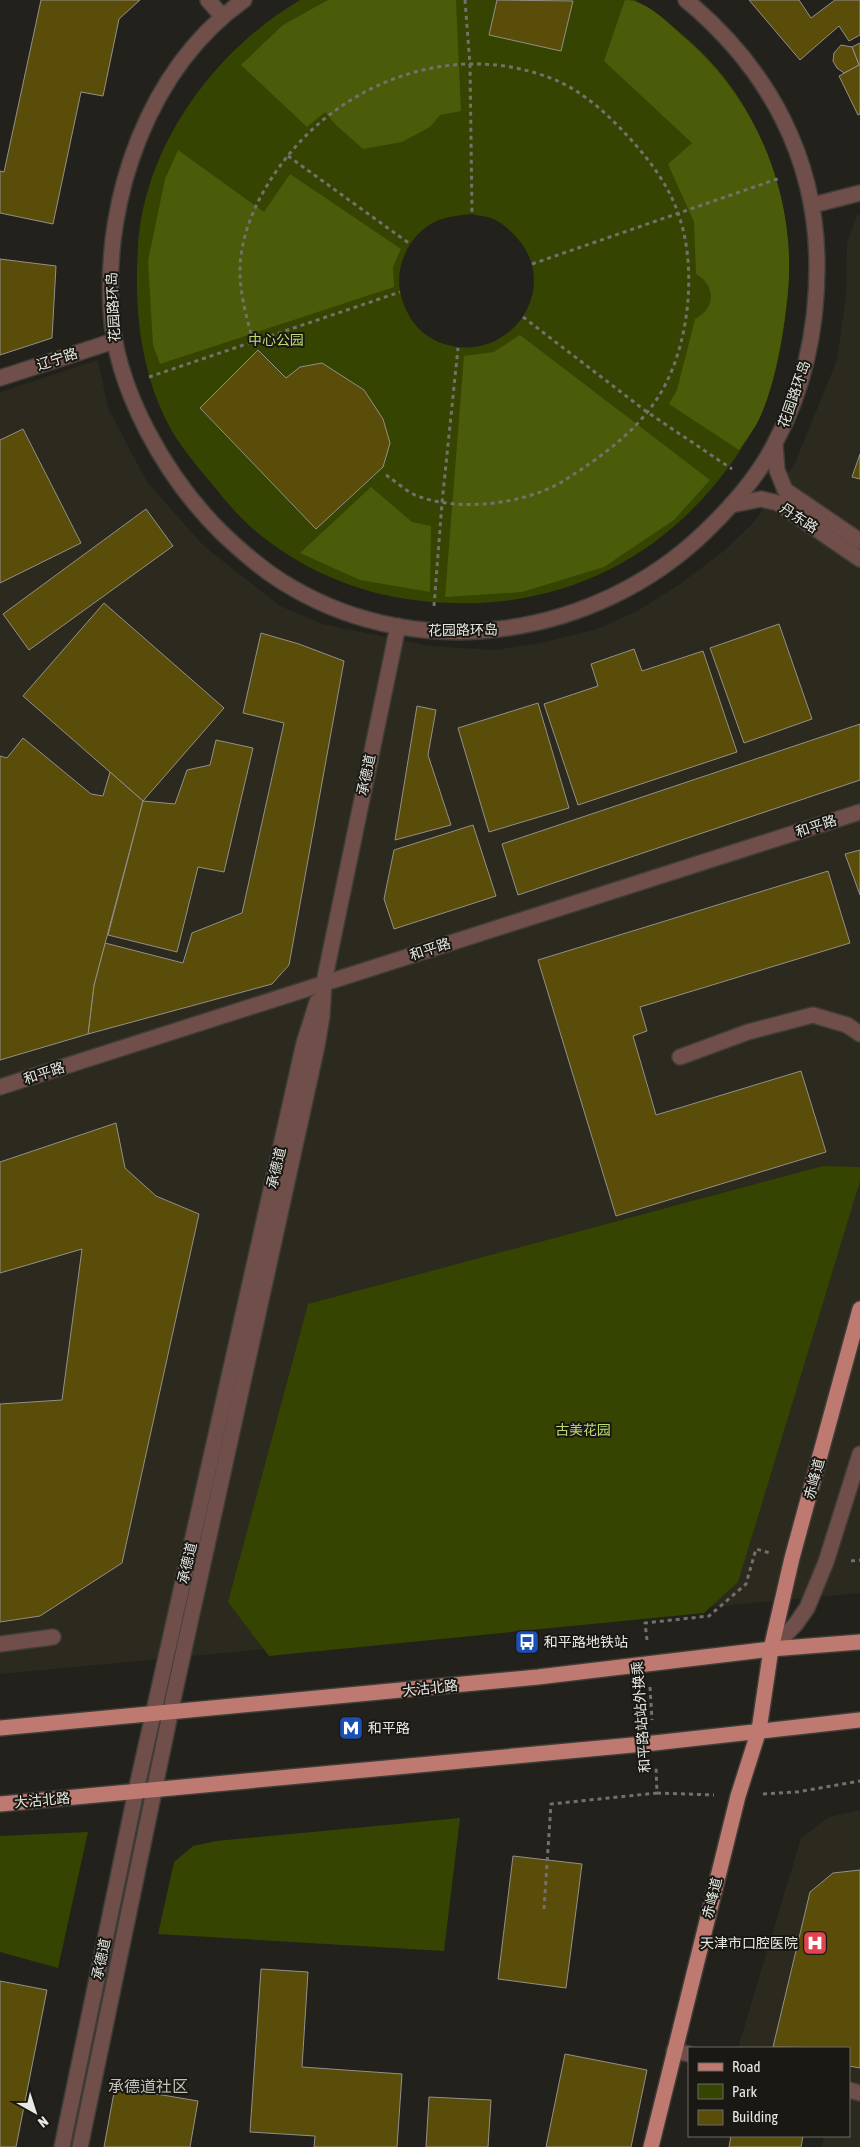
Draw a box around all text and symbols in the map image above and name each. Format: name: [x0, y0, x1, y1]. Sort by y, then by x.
street label: 花园路环岛: [103, 272, 123, 342]
park label: 中心公园: [248, 332, 304, 348]
street label: 辽宁路: [35, 345, 79, 373]
street label: 花园路环岛: [775, 358, 813, 430]
street label: 丹东路: [777, 500, 821, 536]
street label: 花园路环岛: [428, 621, 498, 639]
street label: 承德道: [354, 753, 378, 797]
street label: 和平路: [794, 812, 838, 840]
street label: 和平路: [408, 935, 452, 963]
street label: 和平路: [22, 1059, 66, 1087]
street label: 承德道: [263, 1146, 289, 1190]
park label: 古美花园: [555, 1422, 611, 1438]
street label: 赤峰道: [801, 1457, 827, 1501]
street label: 承德道: [174, 1541, 200, 1585]
bus stop icon: 和平路地铁站: [514, 1629, 540, 1655]
place label: 和平路地铁站: [544, 1634, 628, 1650]
street label: 和平路站站外换乘: [629, 1661, 653, 1773]
street label: 大沽北路: [401, 1677, 459, 1699]
metro station icon: 和平路: [338, 1715, 364, 1741]
place label: 和平路: [368, 1720, 410, 1736]
street label: 大沽北路: [13, 1790, 71, 1810]
street label: 赤峰道: [699, 1876, 725, 1920]
hospital icon: 天津市口腔医院: [802, 1930, 828, 1956]
place label: 天津市口腔医院: [700, 1935, 798, 1951]
street label: 承德道: [89, 1937, 113, 1981]
legend: [688, 2047, 850, 2137]
text: Road: [732, 2058, 761, 2075]
district label: 承德道社区: [108, 2077, 188, 2095]
text: Park: [732, 2083, 757, 2100]
north arrow: [10, 2087, 60, 2137]
text: Building: [732, 2108, 778, 2125]
text: N: [35, 2113, 51, 2131]

